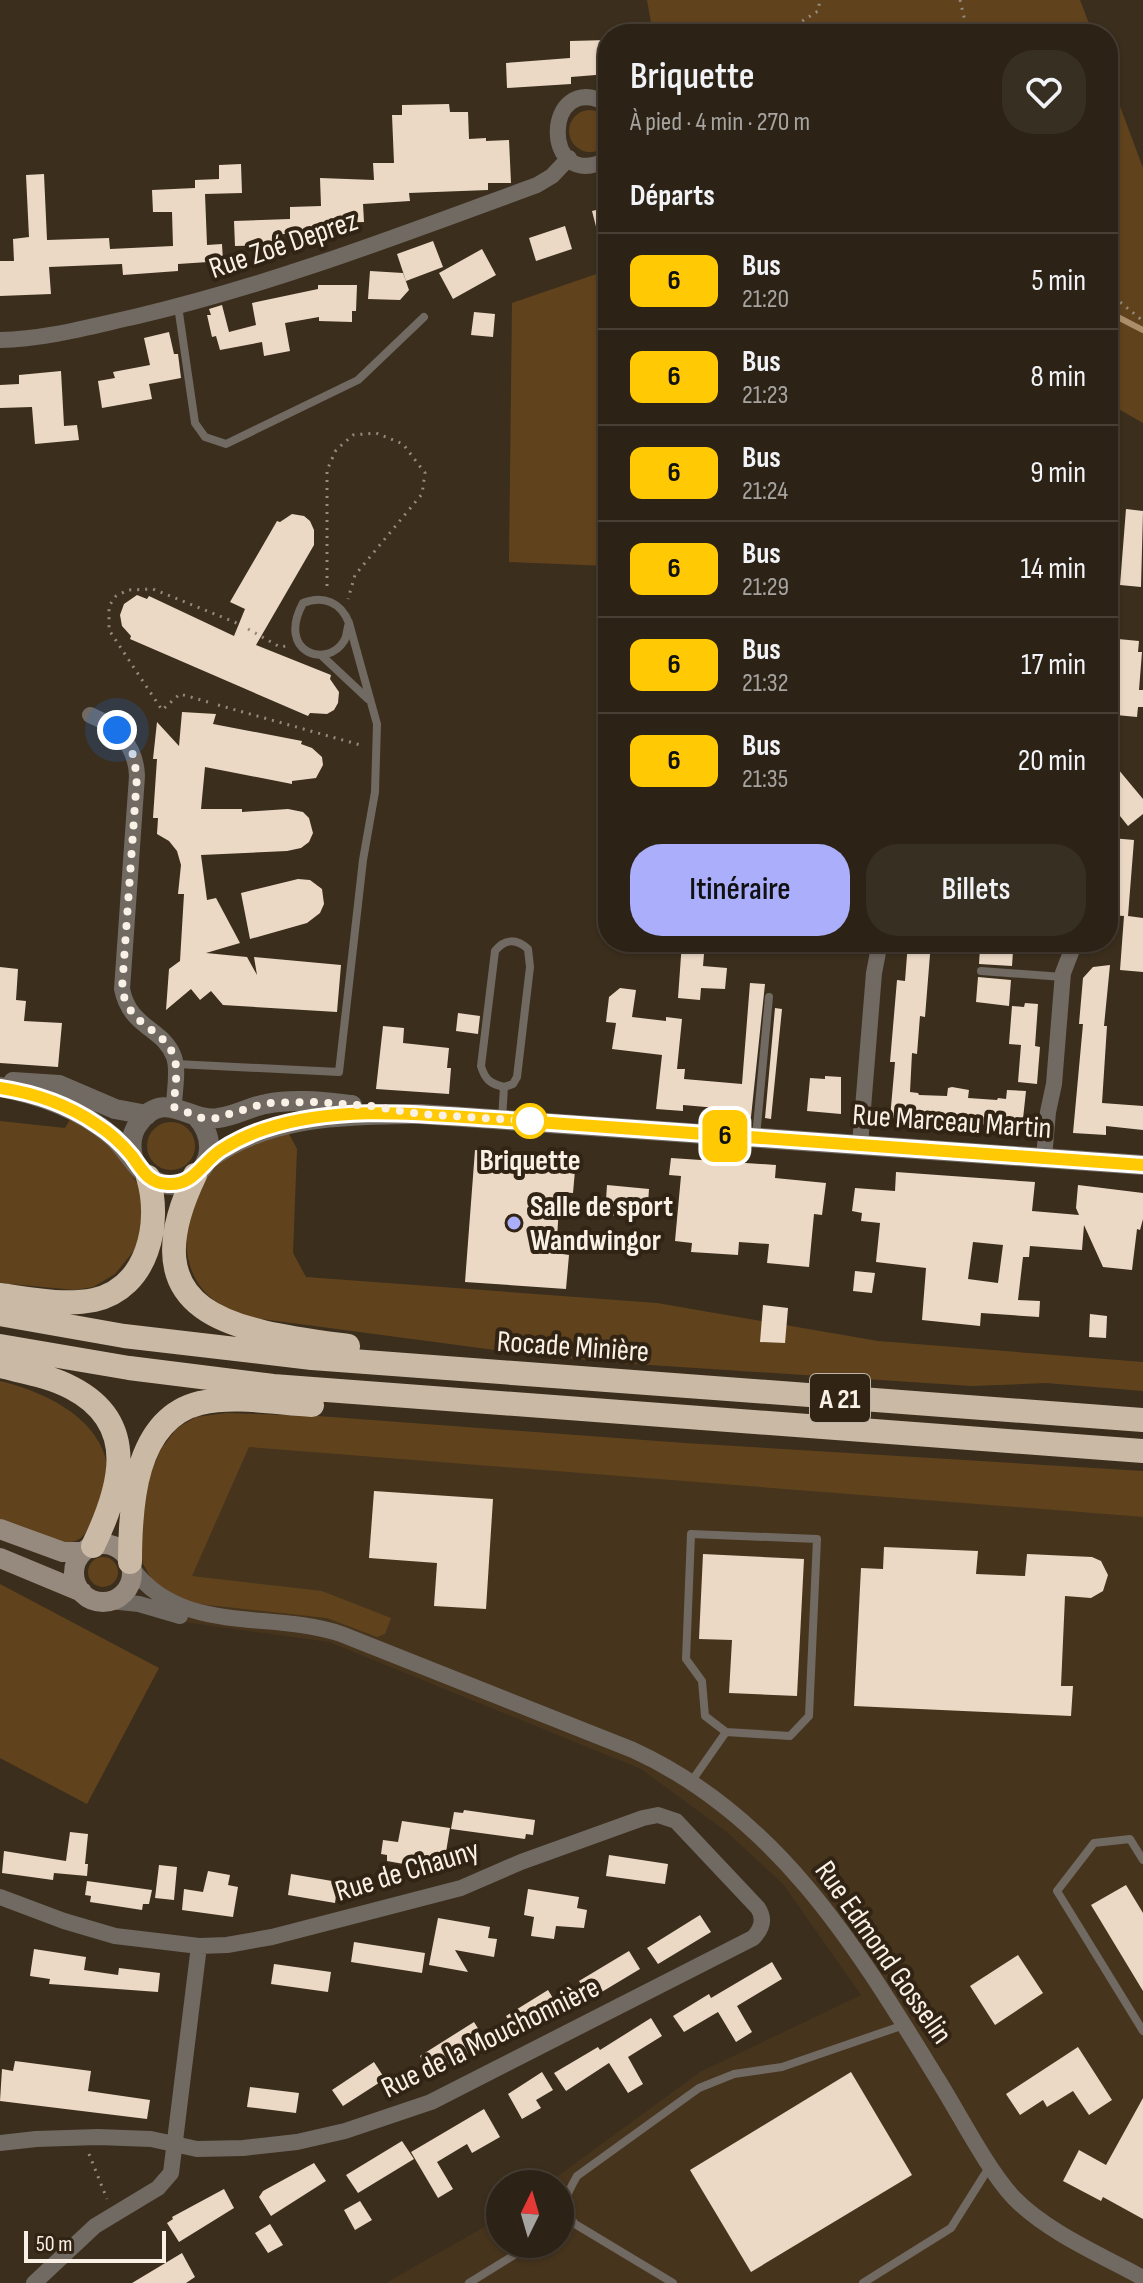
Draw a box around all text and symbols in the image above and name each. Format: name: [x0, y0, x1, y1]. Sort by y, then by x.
button: heart: [1002, 50, 1086, 134]
text: Briquette: [630, 54, 755, 99]
text: À pied · 4 min · 270 m: [630, 107, 810, 138]
text: Départs: [630, 178, 715, 214]
street label: Rue Zoé Deprez: [204, 203, 362, 287]
text: Bus: [742, 248, 781, 284]
text: 5 min: [1032, 263, 1086, 299]
text: 6: [667, 264, 681, 297]
text: 21:20: [742, 284, 789, 315]
text: Bus: [742, 344, 781, 380]
text: 8 min: [1030, 359, 1086, 395]
text: 6: [667, 360, 681, 393]
text: 21:23: [742, 380, 788, 411]
text: Bus: [742, 440, 781, 476]
text: 9 min: [1030, 455, 1086, 491]
text: 6: [667, 456, 681, 489]
text: 21:24: [742, 476, 788, 507]
text: Bus: [742, 536, 781, 572]
text: 14 min: [1021, 551, 1086, 587]
text: 6: [667, 552, 681, 585]
text: 21:29: [742, 572, 789, 603]
text: Bus: [742, 632, 781, 668]
text: 17 min: [1021, 647, 1086, 683]
text: 6: [667, 648, 681, 681]
text: 21:32: [742, 668, 788, 699]
your location: [97, 710, 137, 750]
text: Bus: [742, 728, 781, 764]
text: 20 min: [1018, 743, 1086, 779]
text: 6: [667, 744, 681, 777]
text: 21:35: [742, 764, 788, 795]
button: Itinéraire: [630, 844, 850, 936]
button: Billets: [866, 844, 1086, 936]
street label: Rue Marceau Martin: [851, 1097, 1053, 1147]
marker: Briquette: [513, 1104, 547, 1138]
line badge: 6: [699, 1110, 751, 1162]
text: 6: [718, 1119, 732, 1152]
place label: Briquette: [479, 1143, 581, 1179]
place label: Salle de sport Wandwingor: [530, 1189, 673, 1259]
marker: Salle de sport Wandwingor: [505, 1214, 523, 1232]
street label: Rocade Minière: [496, 1324, 650, 1370]
road number: A 21: [810, 1374, 870, 1422]
street label: Rue de Chauny: [331, 1832, 484, 1910]
street label: Rue Edmond Gosselin: [807, 1854, 960, 2051]
street label: Rue de la Mouchonnière: [376, 1970, 605, 2106]
north arrow: [486, 2170, 574, 2258]
map controls: [486, 2170, 574, 2258]
scale bar: [24, 2227, 166, 2263]
text: 50 m: [36, 2231, 72, 2258]

